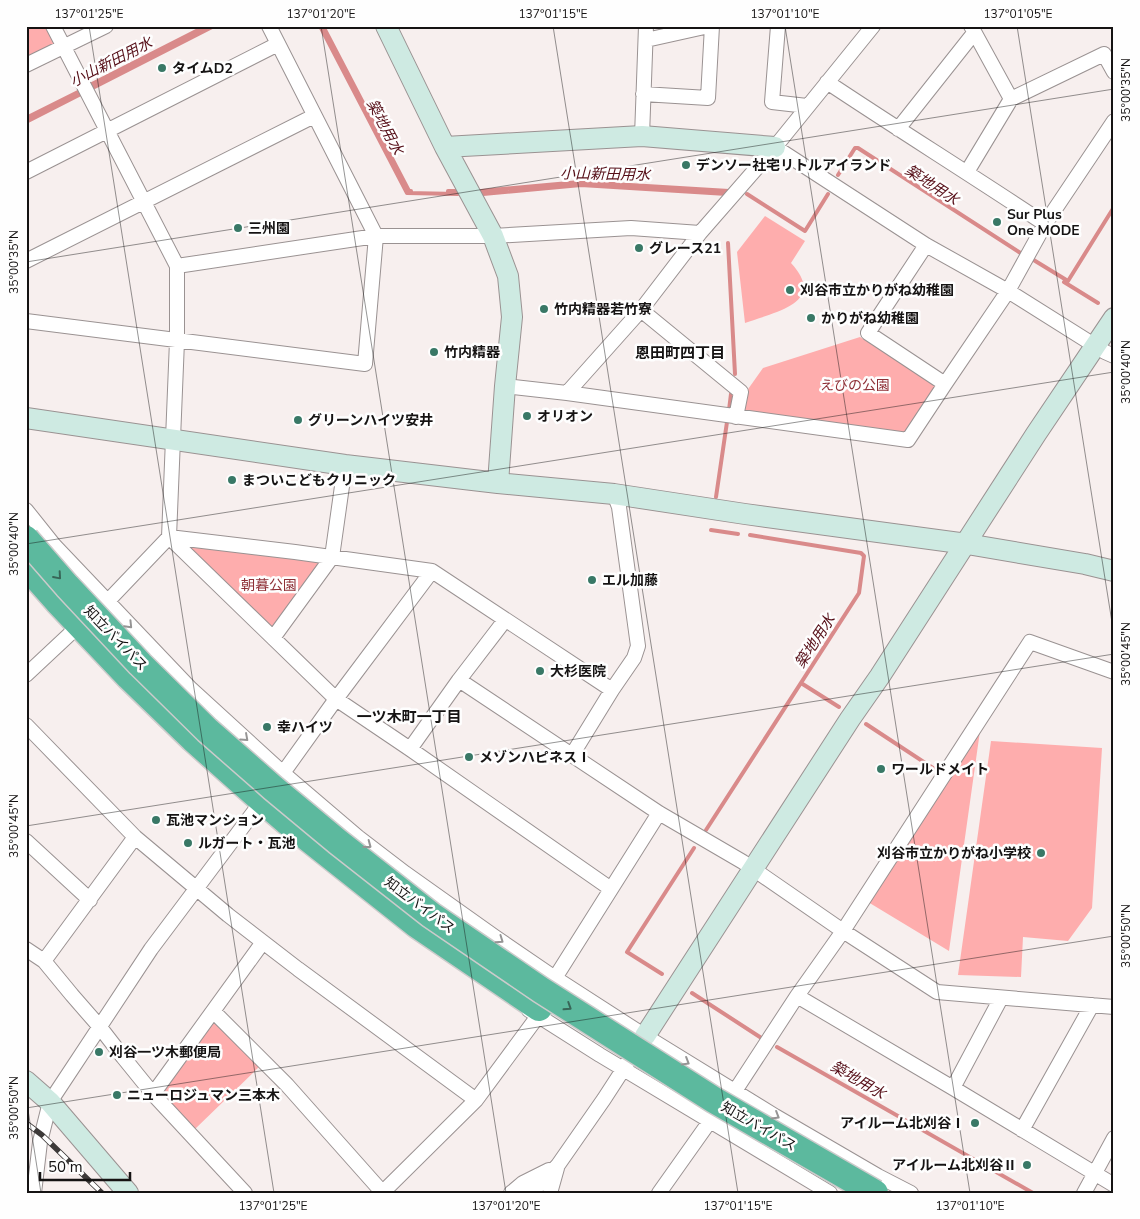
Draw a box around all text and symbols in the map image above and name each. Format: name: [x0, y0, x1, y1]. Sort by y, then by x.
text: 137°01'25"E: [54, 6, 124, 22]
text: 137°01'20"E: [286, 6, 356, 22]
text: 137°01'15"E: [518, 6, 588, 22]
text: 137°01'10"E: [750, 6, 820, 22]
text: 137°01'05"E: [983, 6, 1053, 22]
water label: 小山新田用水: [66, 32, 157, 91]
text: 35°00'35"N: [1118, 58, 1134, 122]
place label: タイムD2: [172, 59, 233, 78]
marker: タイムD2: [156, 62, 168, 74]
water label: 築地用水: [362, 96, 409, 160]
place label: デンソー社宅リトルアイランド: [696, 156, 891, 175]
marker: デンソー社宅リトルアイランド: [680, 159, 692, 171]
water label: 築地用水: [901, 160, 964, 211]
water label: 小山新田用水: [560, 163, 652, 185]
place label: Sur Plus One MODE: [1007, 205, 1080, 240]
marker: Sur Plus One MODE: [991, 216, 1003, 228]
place label: 三州園: [248, 219, 290, 238]
marker: 三州園: [232, 222, 244, 234]
text: 35°00'35"N: [6, 230, 22, 294]
place label: グレース21: [649, 239, 721, 258]
marker: グレース21: [633, 242, 645, 254]
place label: 刈谷市立かりがね幼稚園: [800, 281, 954, 300]
marker: 刈谷市立かりがね幼稚園: [784, 284, 796, 296]
place label: 竹内精器若竹寮: [554, 300, 652, 319]
marker: 竹内精器若竹寮: [538, 303, 550, 315]
place label: かりがね幼稚園: [821, 309, 919, 328]
marker: かりがね幼稚園: [805, 312, 817, 324]
text: 35°00'40"N: [1118, 340, 1134, 404]
place label: 竹内精器: [444, 343, 501, 362]
district label: 恩田町四丁目: [635, 343, 725, 363]
marker: 竹内精器: [428, 346, 440, 358]
park label: えびの公園: [820, 376, 890, 395]
place label: オリオン: [537, 407, 593, 426]
marker: オリオン: [521, 410, 533, 422]
place label: グリーンハイツ安井: [308, 411, 433, 430]
marker: グリーンハイツ安井: [292, 414, 304, 426]
place label: まついこどもクリニック: [242, 471, 396, 490]
marker: まついこどもクリニック: [226, 474, 238, 486]
text: 35°00'40"N: [6, 512, 22, 576]
one-way arrow: [52, 571, 61, 580]
place label: エル加藤: [602, 571, 658, 590]
marker: エル加藤: [586, 574, 598, 586]
park label: 朝暮公園: [241, 576, 297, 595]
street label: 知立バイパス: [80, 602, 152, 675]
water label: 築地用水: [790, 609, 841, 672]
one-way arrow: [123, 619, 132, 628]
text: 35°00'45"N: [1118, 622, 1134, 686]
place label: 大杉医院: [550, 662, 606, 681]
marker: 大杉医院: [534, 665, 546, 677]
district label: 一ツ木町一丁目: [356, 707, 462, 727]
place label: 幸ハイツ: [277, 718, 333, 737]
marker: 幸ハイツ: [261, 721, 273, 733]
one-way arrow: [240, 732, 249, 741]
place label: メゾンハピネスⅠ: [479, 748, 591, 767]
marker: メゾンハピネスⅠ: [463, 751, 475, 763]
place label: ワールドメイト: [891, 760, 989, 779]
marker: ワールドメイト: [875, 763, 887, 775]
text: 35°00'45"N: [6, 794, 22, 858]
place label: 瓦池マンション: [166, 811, 264, 830]
marker: 瓦池マンション: [150, 814, 162, 826]
place label: ルガート・瓦池: [198, 834, 296, 853]
marker: ルガート・瓦池: [182, 837, 194, 849]
one-way arrow: [362, 839, 371, 847]
place label: 刈谷市立かりがね小学校: [877, 844, 1031, 863]
marker: 刈谷市立かりがね小学校: [1035, 847, 1047, 859]
street label: 知立バイパス: [381, 873, 459, 938]
text: 35°00'50"N: [1118, 904, 1134, 968]
one-way arrow: [494, 934, 504, 943]
one-way arrow: [563, 1001, 572, 1010]
place label: 刈谷一ツ木郵便局: [109, 1043, 221, 1062]
marker: 刈谷一ツ木郵便局: [93, 1046, 105, 1058]
one-way arrow: [681, 1055, 690, 1065]
water label: 築地用水: [827, 1056, 891, 1105]
text: 35°00'50"N: [6, 1076, 22, 1140]
place label: ニューロジュマン三本木: [127, 1086, 280, 1105]
marker: ニューロジュマン三本木: [111, 1089, 123, 1101]
street label: 知立バイパス: [718, 1097, 800, 1156]
one-way arrow: [771, 1110, 780, 1120]
place label: アイルーム北刈谷Ⅰ: [840, 1114, 965, 1133]
marker: アイルーム北刈谷Ⅰ: [969, 1117, 981, 1129]
scale bar: [40, 1149, 130, 1181]
place label: アイルーム北刈谷Ⅱ: [892, 1156, 1017, 1175]
text: 50 m: [48, 1157, 83, 1177]
marker: アイルーム北刈谷Ⅱ: [1021, 1159, 1033, 1171]
text: 137°01'25"E: [238, 1198, 308, 1214]
text: 137°01'20"E: [471, 1198, 541, 1214]
text: 137°01'15"E: [703, 1198, 773, 1214]
text: 137°01'10"E: [935, 1198, 1005, 1214]

